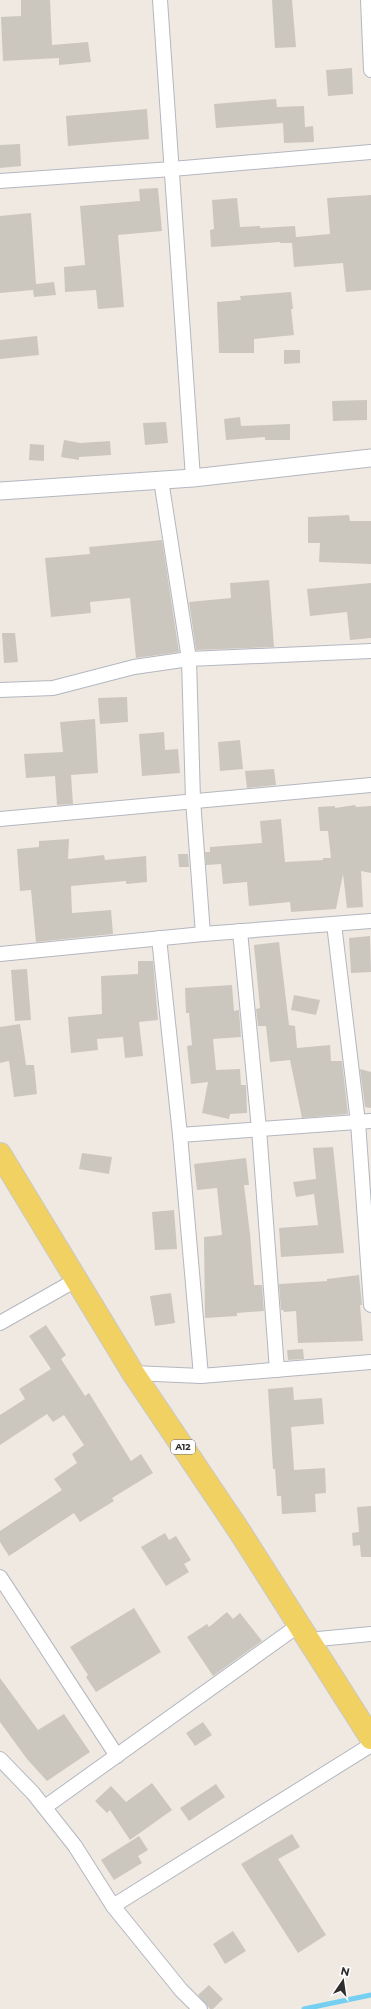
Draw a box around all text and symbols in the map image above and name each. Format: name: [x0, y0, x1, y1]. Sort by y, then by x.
road number: A12: [171, 1440, 195, 1454]
north arrow: [323, 1961, 363, 2001]
text: N: [339, 1963, 351, 1979]

